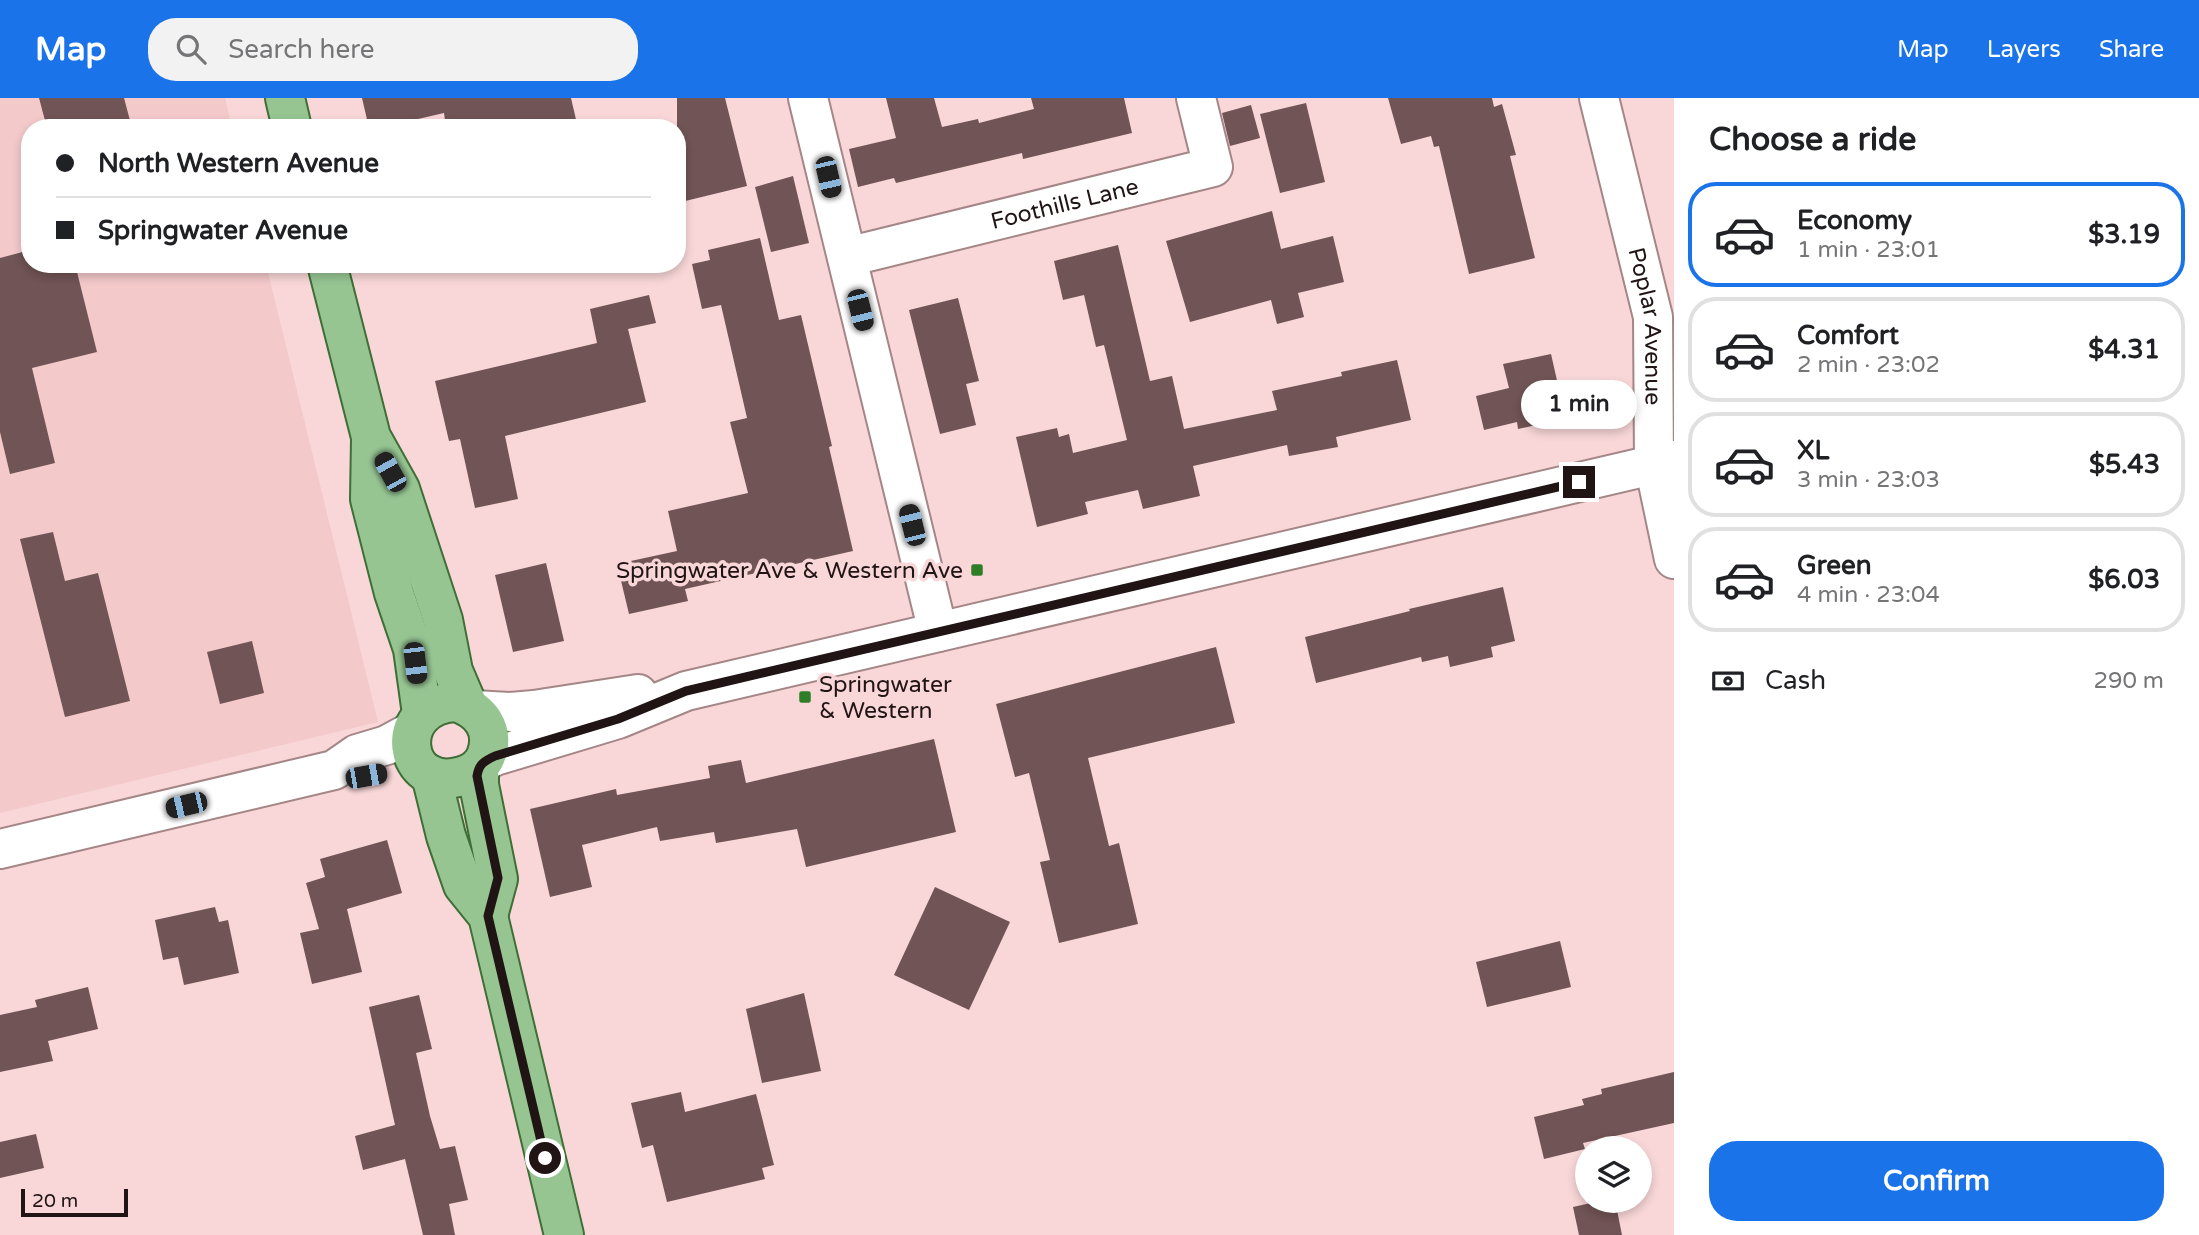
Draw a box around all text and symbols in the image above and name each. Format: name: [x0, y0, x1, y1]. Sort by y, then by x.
search box: [148, 18, 638, 81]
text: Map: [35, 30, 106, 69]
icon: search: [172, 30, 210, 68]
text: Search here: [228, 34, 374, 65]
text: Map: [1897, 35, 1949, 64]
text: Layers: [1987, 35, 2061, 64]
text: Share: [2099, 35, 2164, 64]
text: Choose a ride: [1709, 121, 1916, 159]
text: North Western Avenue: [98, 148, 379, 179]
car: [814, 154, 843, 200]
street label: Foothills Lane: [988, 173, 1142, 236]
icon: car: [1713, 203, 1776, 266]
text: Economy: [1797, 205, 1912, 236]
text: Springwater Avenue: [98, 215, 348, 246]
text: $3.19: [2088, 219, 2160, 250]
text: 1 min · 23:01: [1797, 236, 1940, 264]
street label: Poplar Avenue: [1621, 245, 1667, 405]
car: [845, 287, 876, 333]
icon: car: [1713, 318, 1776, 381]
text: Comfort: [1797, 320, 1899, 351]
text: $4.31: [2088, 334, 2160, 365]
text: 2 min · 23:02: [1797, 351, 1940, 379]
callout: 1 min: [1521, 380, 1637, 430]
text: 1 min: [1548, 390, 1610, 418]
icon: car: [1713, 433, 1776, 496]
text: XL: [1797, 435, 1829, 466]
car: [371, 449, 410, 495]
text: $5.43: [2089, 449, 2160, 480]
route end: [1563, 466, 1595, 498]
text: 3 min · 23:03: [1797, 466, 1940, 494]
car: [897, 502, 928, 548]
icon: car: [1713, 548, 1776, 611]
text: Green: [1797, 550, 1872, 581]
place label: Springwater Ave & Western Ave: [616, 557, 963, 585]
marker: Springwater Ave & Western Ave: [969, 562, 985, 578]
text: $6.03: [2088, 564, 2160, 595]
text: 4 min · 23:04: [1797, 581, 1940, 609]
car: [403, 641, 428, 685]
icon: cash: [1709, 662, 1747, 700]
text: Cash: [1765, 665, 1826, 696]
text: 290 m: [2094, 667, 2164, 695]
place label: Springwater & Western: [819, 671, 952, 725]
marker: Springwater & Western: [797, 689, 813, 705]
car: [344, 762, 389, 790]
car: [164, 790, 209, 820]
map controls: [1575, 1136, 1652, 1213]
button: layers: [1575, 1136, 1652, 1213]
button: Confirm: [1709, 1141, 2164, 1221]
route start: [529, 1142, 561, 1174]
scale bar: [21, 1186, 128, 1218]
text: 20 m: [32, 1190, 78, 1212]

